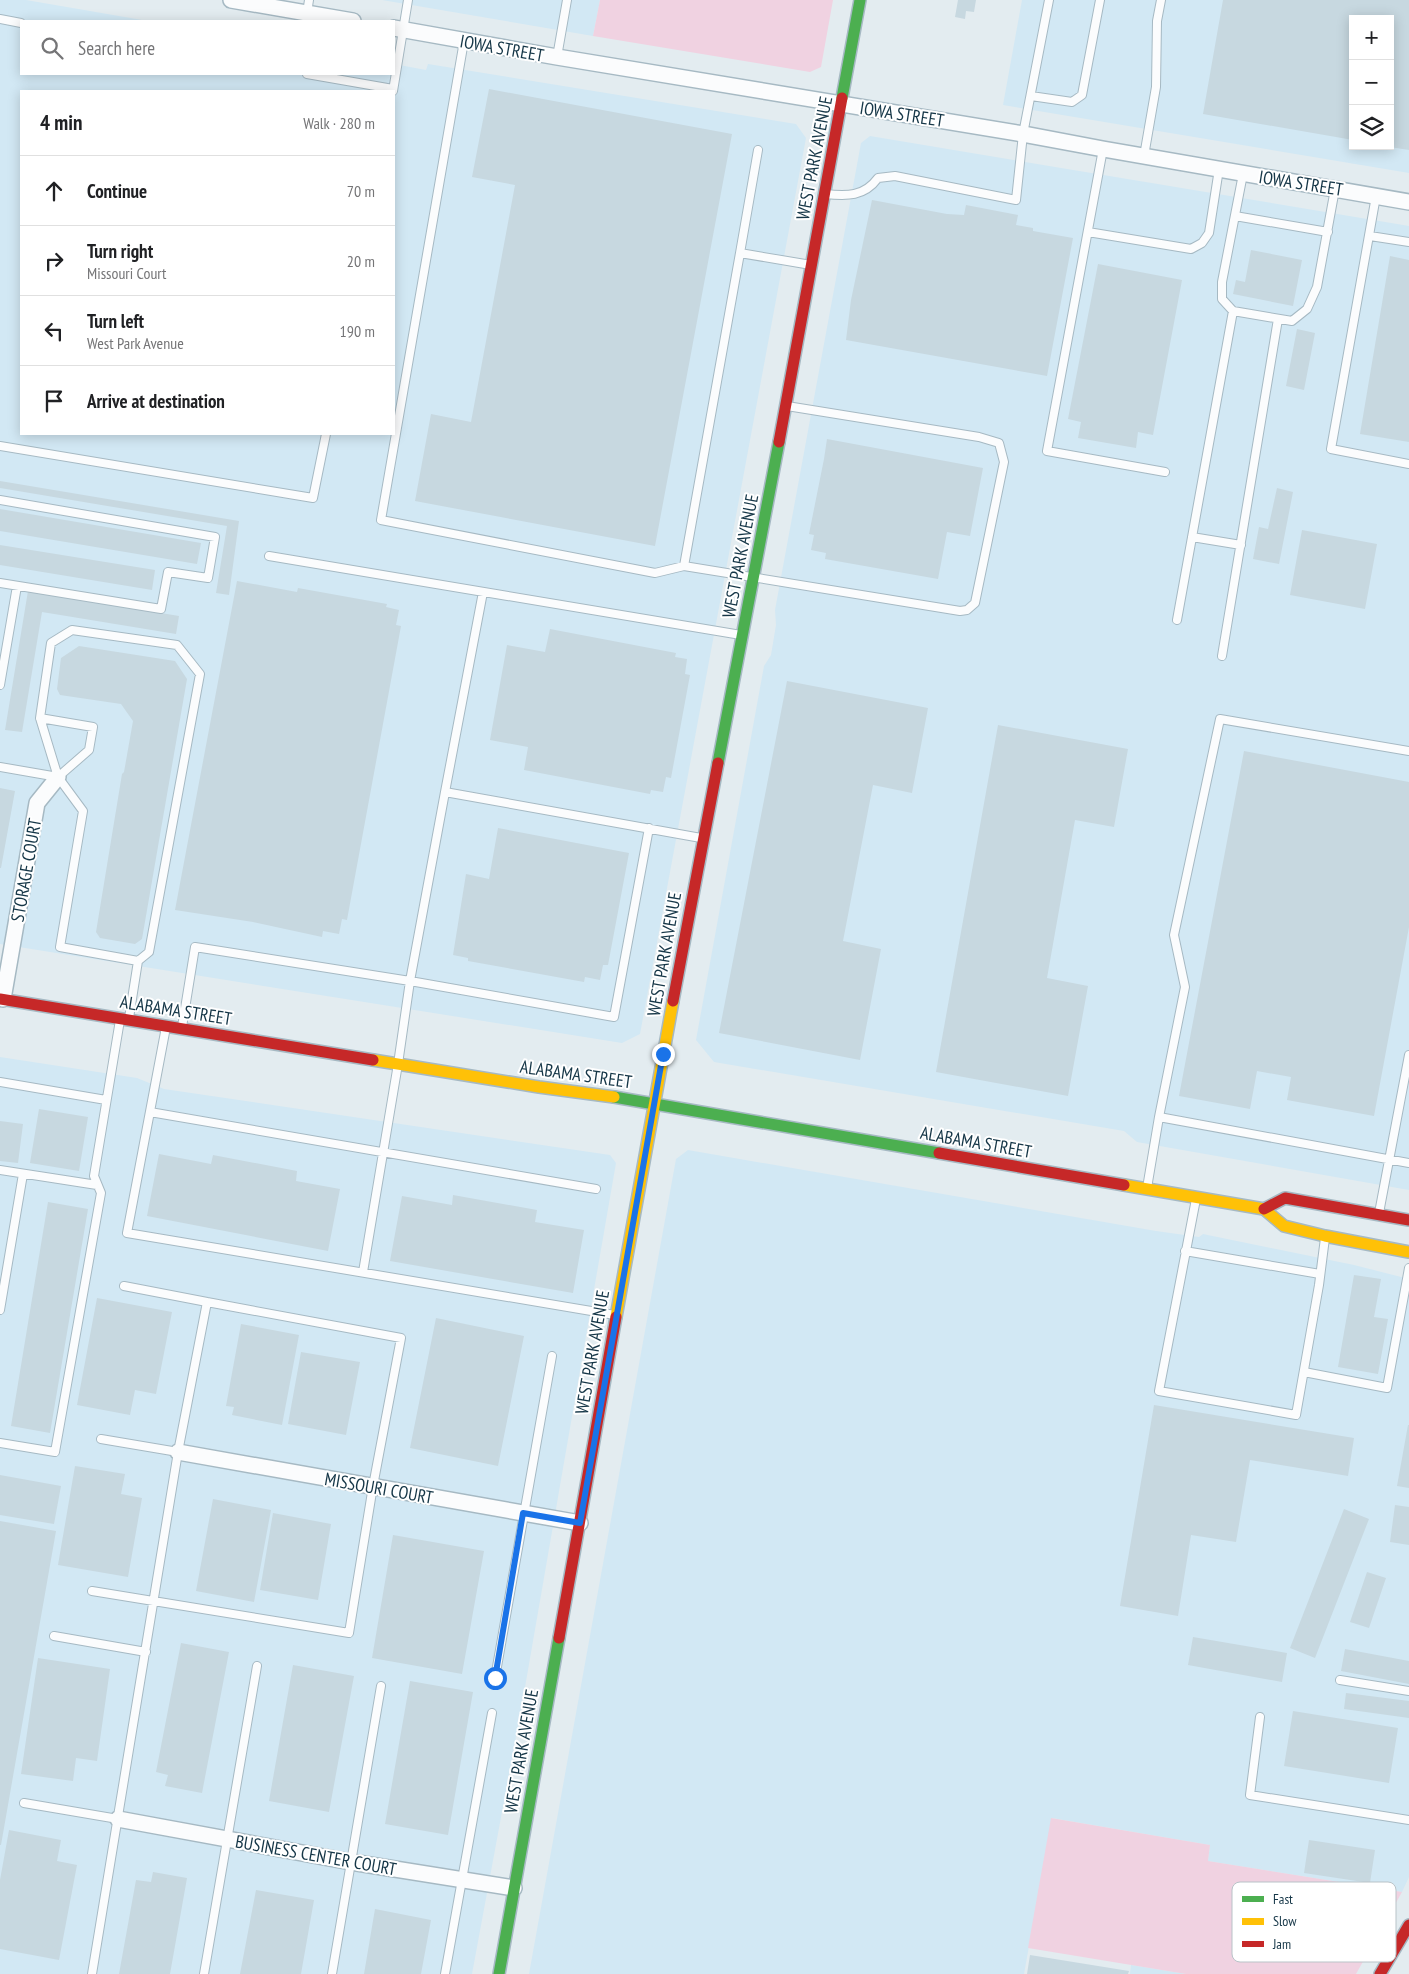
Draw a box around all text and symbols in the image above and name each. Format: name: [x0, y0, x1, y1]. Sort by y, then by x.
map controls: [1349, 15, 1394, 150]
button: +: [1349, 15, 1394, 60]
search box: [20, 20, 395, 75]
street label: IOWA STREET: [458, 29, 546, 67]
icon: search: [38, 34, 66, 62]
text: Search here: [78, 36, 155, 60]
button: −: [1349, 60, 1394, 105]
street label: WEST PARK AVENUE: [791, 94, 837, 222]
street label: IOWA STREET: [858, 96, 946, 132]
button: layers: [1349, 105, 1394, 150]
text: 4 min: [40, 109, 82, 136]
text: Walk · 280 m: [303, 113, 375, 133]
street label: IOWA STREET: [1257, 165, 1345, 201]
icon: ahead: [40, 177, 68, 205]
text: Continue: [87, 179, 147, 203]
text: 70 m: [347, 181, 375, 201]
text: Turn right: [87, 239, 153, 263]
icon: right: [40, 247, 68, 275]
text: 20 m: [347, 251, 375, 271]
text: Missouri Court: [87, 263, 167, 283]
text: Turn left: [87, 309, 144, 333]
icon: left: [40, 317, 68, 345]
text: 190 m: [340, 321, 375, 341]
text: West Park Avenue: [87, 333, 184, 353]
icon: arrive: [40, 387, 68, 415]
text: Arrive at destination: [87, 389, 225, 413]
street label: WEST PARK AVENUE: [717, 492, 763, 620]
street label: STORAGE COURT: [6, 816, 46, 924]
street label: WEST PARK AVENUE: [642, 890, 686, 1018]
street label: ALABAMA STREET: [119, 990, 233, 1030]
route end: [652, 1043, 675, 1066]
street label: ALABAMA STREET: [519, 1055, 633, 1093]
street label: ALABAMA STREET: [919, 1121, 1033, 1163]
street label: WEST PARK AVENUE: [570, 1288, 614, 1416]
street label: MISSOURI COURT: [323, 1467, 435, 1509]
route start: [484, 1667, 507, 1690]
street label: WEST PARK AVENUE: [499, 1687, 543, 1815]
street label: BUSINESS CENTER COURT: [234, 1830, 398, 1880]
legend: [1232, 1882, 1396, 1962]
text: Fast: [1273, 1890, 1293, 1908]
text: Slow: [1273, 1912, 1297, 1930]
text: Jam: [1272, 1935, 1291, 1953]

